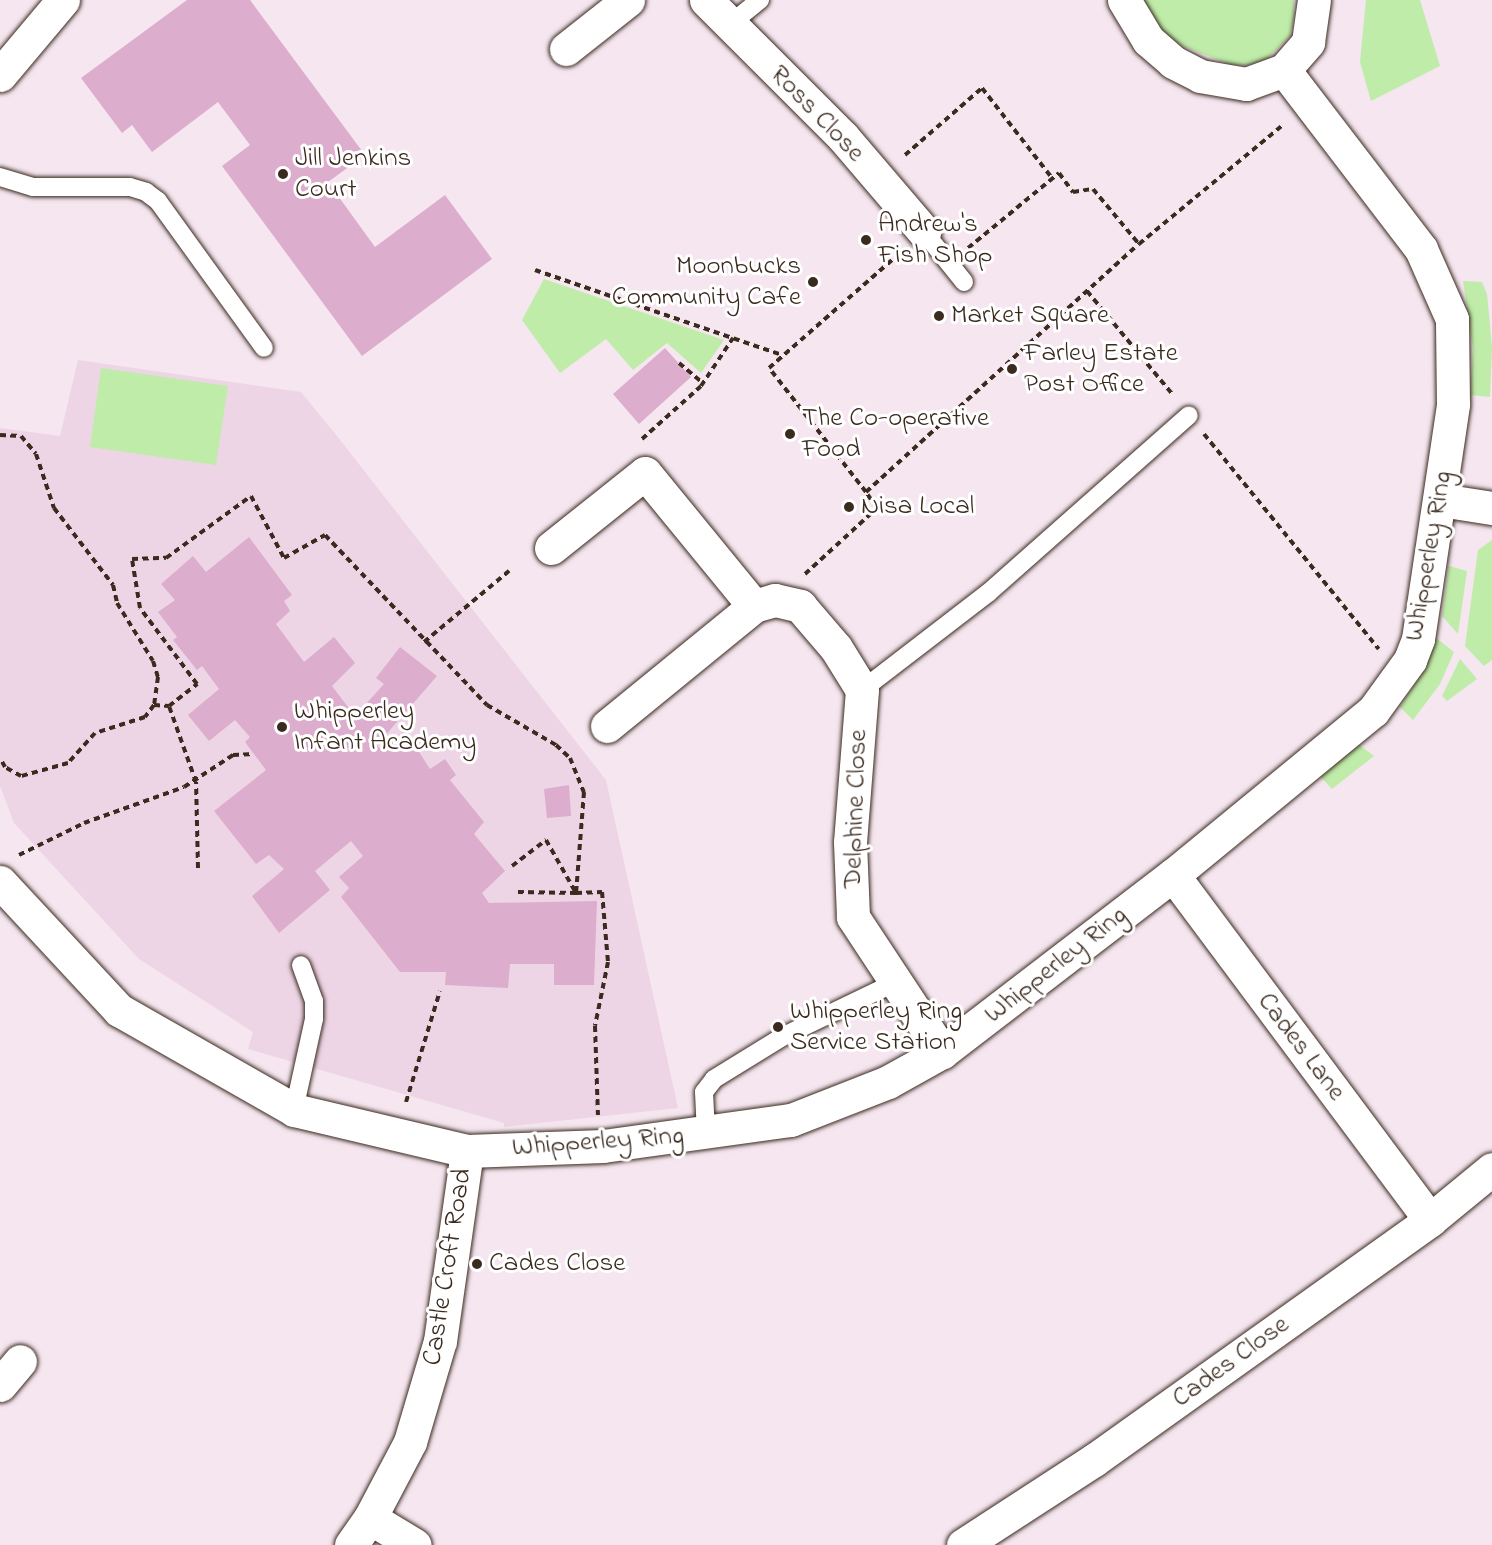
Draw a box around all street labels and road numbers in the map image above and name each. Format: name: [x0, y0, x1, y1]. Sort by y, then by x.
street label: Ross Close: [763, 59, 871, 169]
street label: Whipperley Ring: [1398, 468, 1460, 644]
street label: Delphine Close: [837, 729, 875, 889]
street label: Whipperley Ring: [978, 899, 1134, 1031]
street label: Cades Lane: [1250, 986, 1352, 1108]
street label: Whipperley Ring: [511, 1120, 685, 1164]
street label: Castle Croft Road: [416, 1166, 480, 1368]
street label: Cades Close: [1166, 1309, 1296, 1415]

